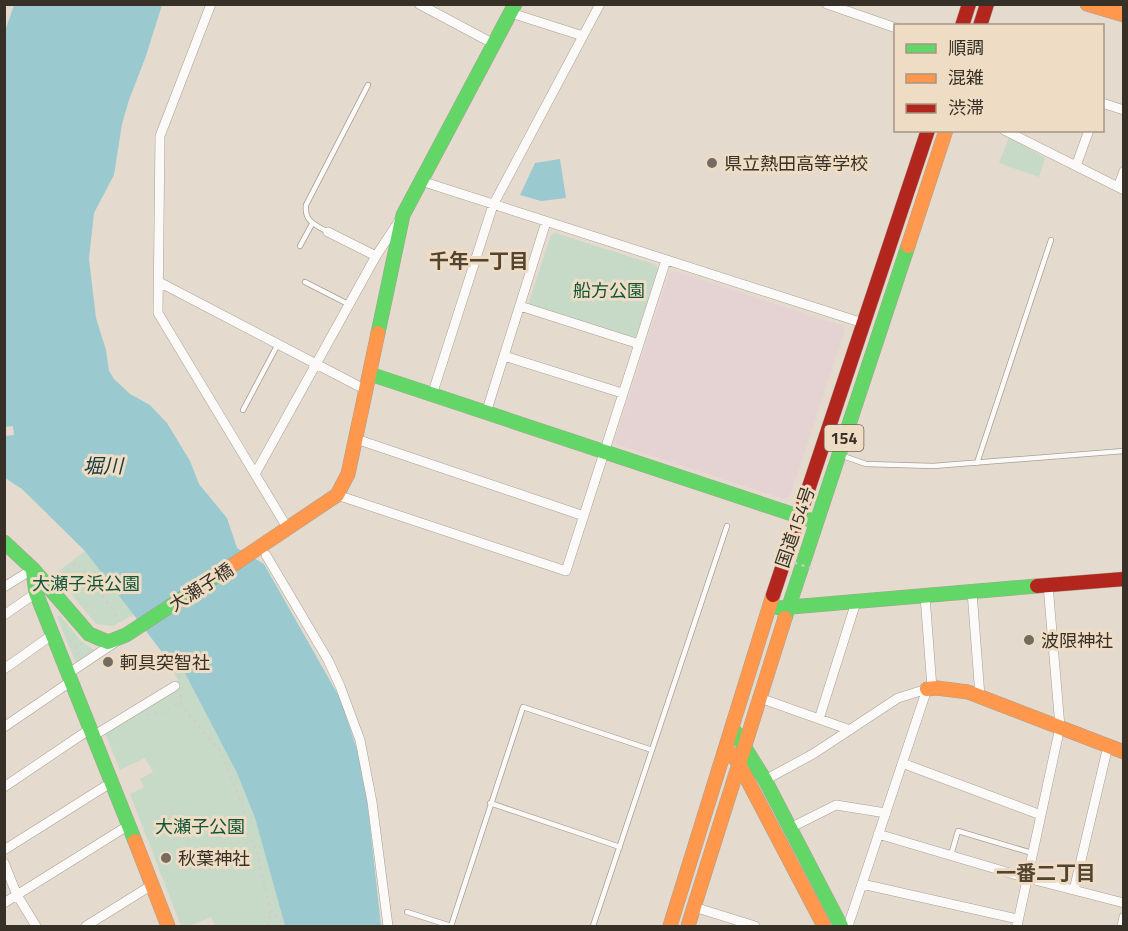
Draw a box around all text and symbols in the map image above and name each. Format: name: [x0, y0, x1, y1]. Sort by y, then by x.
legend: [894, 24, 1104, 132]
text: 順調: [948, 34, 984, 61]
text: 混雑: [948, 64, 984, 91]
text: 渋滞: [948, 94, 984, 121]
place label: 県立熱田高等学校: [724, 150, 868, 177]
marker: 県立熱田高等学校: [705, 156, 719, 170]
district label: 千年一丁目: [429, 245, 529, 276]
park label: 船方公園: [573, 277, 645, 304]
road number: 154: [824, 425, 864, 451]
water label: 堀川: [83, 450, 125, 481]
street label: 国道154号: [769, 483, 821, 571]
street label: 大瀬子橋: [163, 556, 239, 618]
park label: 大瀬子浜公園: [32, 570, 140, 597]
place label: 波限神社: [1041, 627, 1113, 654]
marker: 波限神社: [1022, 633, 1036, 647]
place label: 軻具突智社: [120, 649, 210, 676]
marker: 軻具突智社: [101, 655, 115, 669]
park label: 大瀬子公園: [155, 813, 245, 840]
place label: 秋葉神社: [178, 845, 250, 872]
marker: 秋葉神社: [159, 851, 173, 865]
district label: 一番二丁目: [996, 857, 1096, 888]

